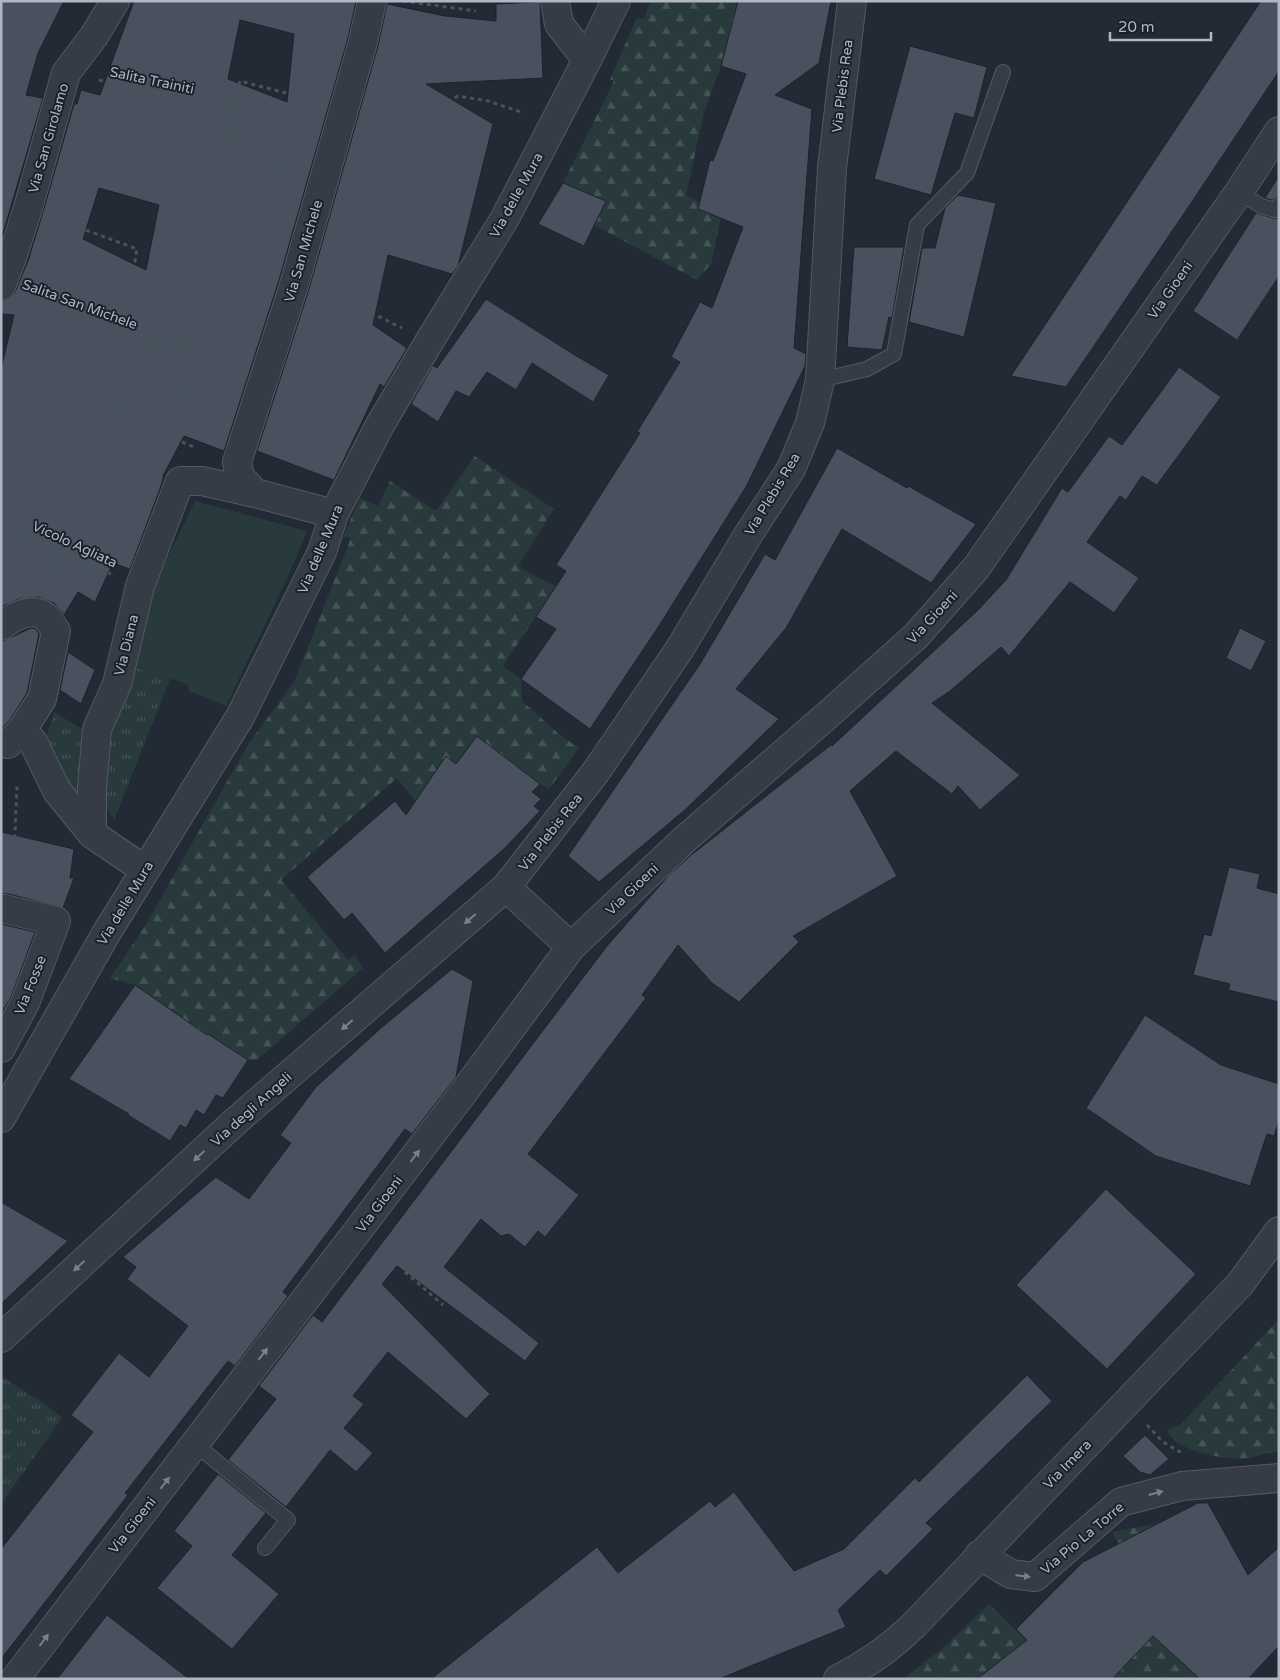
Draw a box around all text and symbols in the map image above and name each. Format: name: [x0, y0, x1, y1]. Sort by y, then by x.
scale bar: [1110, 10, 1211, 42]
text: 20 m: [1118, 18, 1155, 36]
street label: Via Plebis Rea: [828, 38, 857, 134]
street label: Salita Trainiti: [108, 63, 196, 98]
street label: Via San Girolamo: [25, 81, 72, 195]
street label: Via delle Mura: [486, 150, 547, 241]
street label: Via San Michele: [281, 198, 326, 304]
street label: Via Gioeni: [1144, 258, 1197, 323]
street label: Salita San Michele: [20, 276, 140, 333]
street label: Via Plebis Rea: [741, 450, 804, 539]
street label: Via delle Mura: [294, 502, 347, 596]
street label: Vicolo Agliata: [30, 517, 120, 572]
street label: Via Gioeni: [903, 587, 961, 648]
street label: Via Diana: [111, 613, 142, 678]
street label: Via Plebis Rea: [515, 790, 586, 874]
street label: Via delle Mura: [94, 858, 157, 948]
street label: Via Gioeni: [602, 860, 662, 919]
one-way arrow: [464, 913, 476, 925]
street label: Via Fosse: [11, 953, 50, 1017]
one-way arrow: [340, 1020, 353, 1031]
street label: Via degli Angeli: [207, 1068, 295, 1150]
one-way arrow: [193, 1150, 205, 1162]
one-way arrow: [410, 1150, 421, 1163]
street label: Via Gioeni: [352, 1172, 406, 1236]
one-way arrow: [74, 1260, 86, 1272]
one-way arrow: [258, 1348, 269, 1361]
street label: Via Imera: [1040, 1436, 1095, 1493]
one-way arrow: [159, 1477, 170, 1490]
one-way arrow: [1149, 1489, 1164, 1497]
street label: Via Gioeni: [105, 1494, 160, 1557]
street label: Via Pio La Torre: [1037, 1499, 1128, 1578]
one-way arrow: [1015, 1572, 1031, 1580]
one-way arrow: [39, 1634, 50, 1647]

